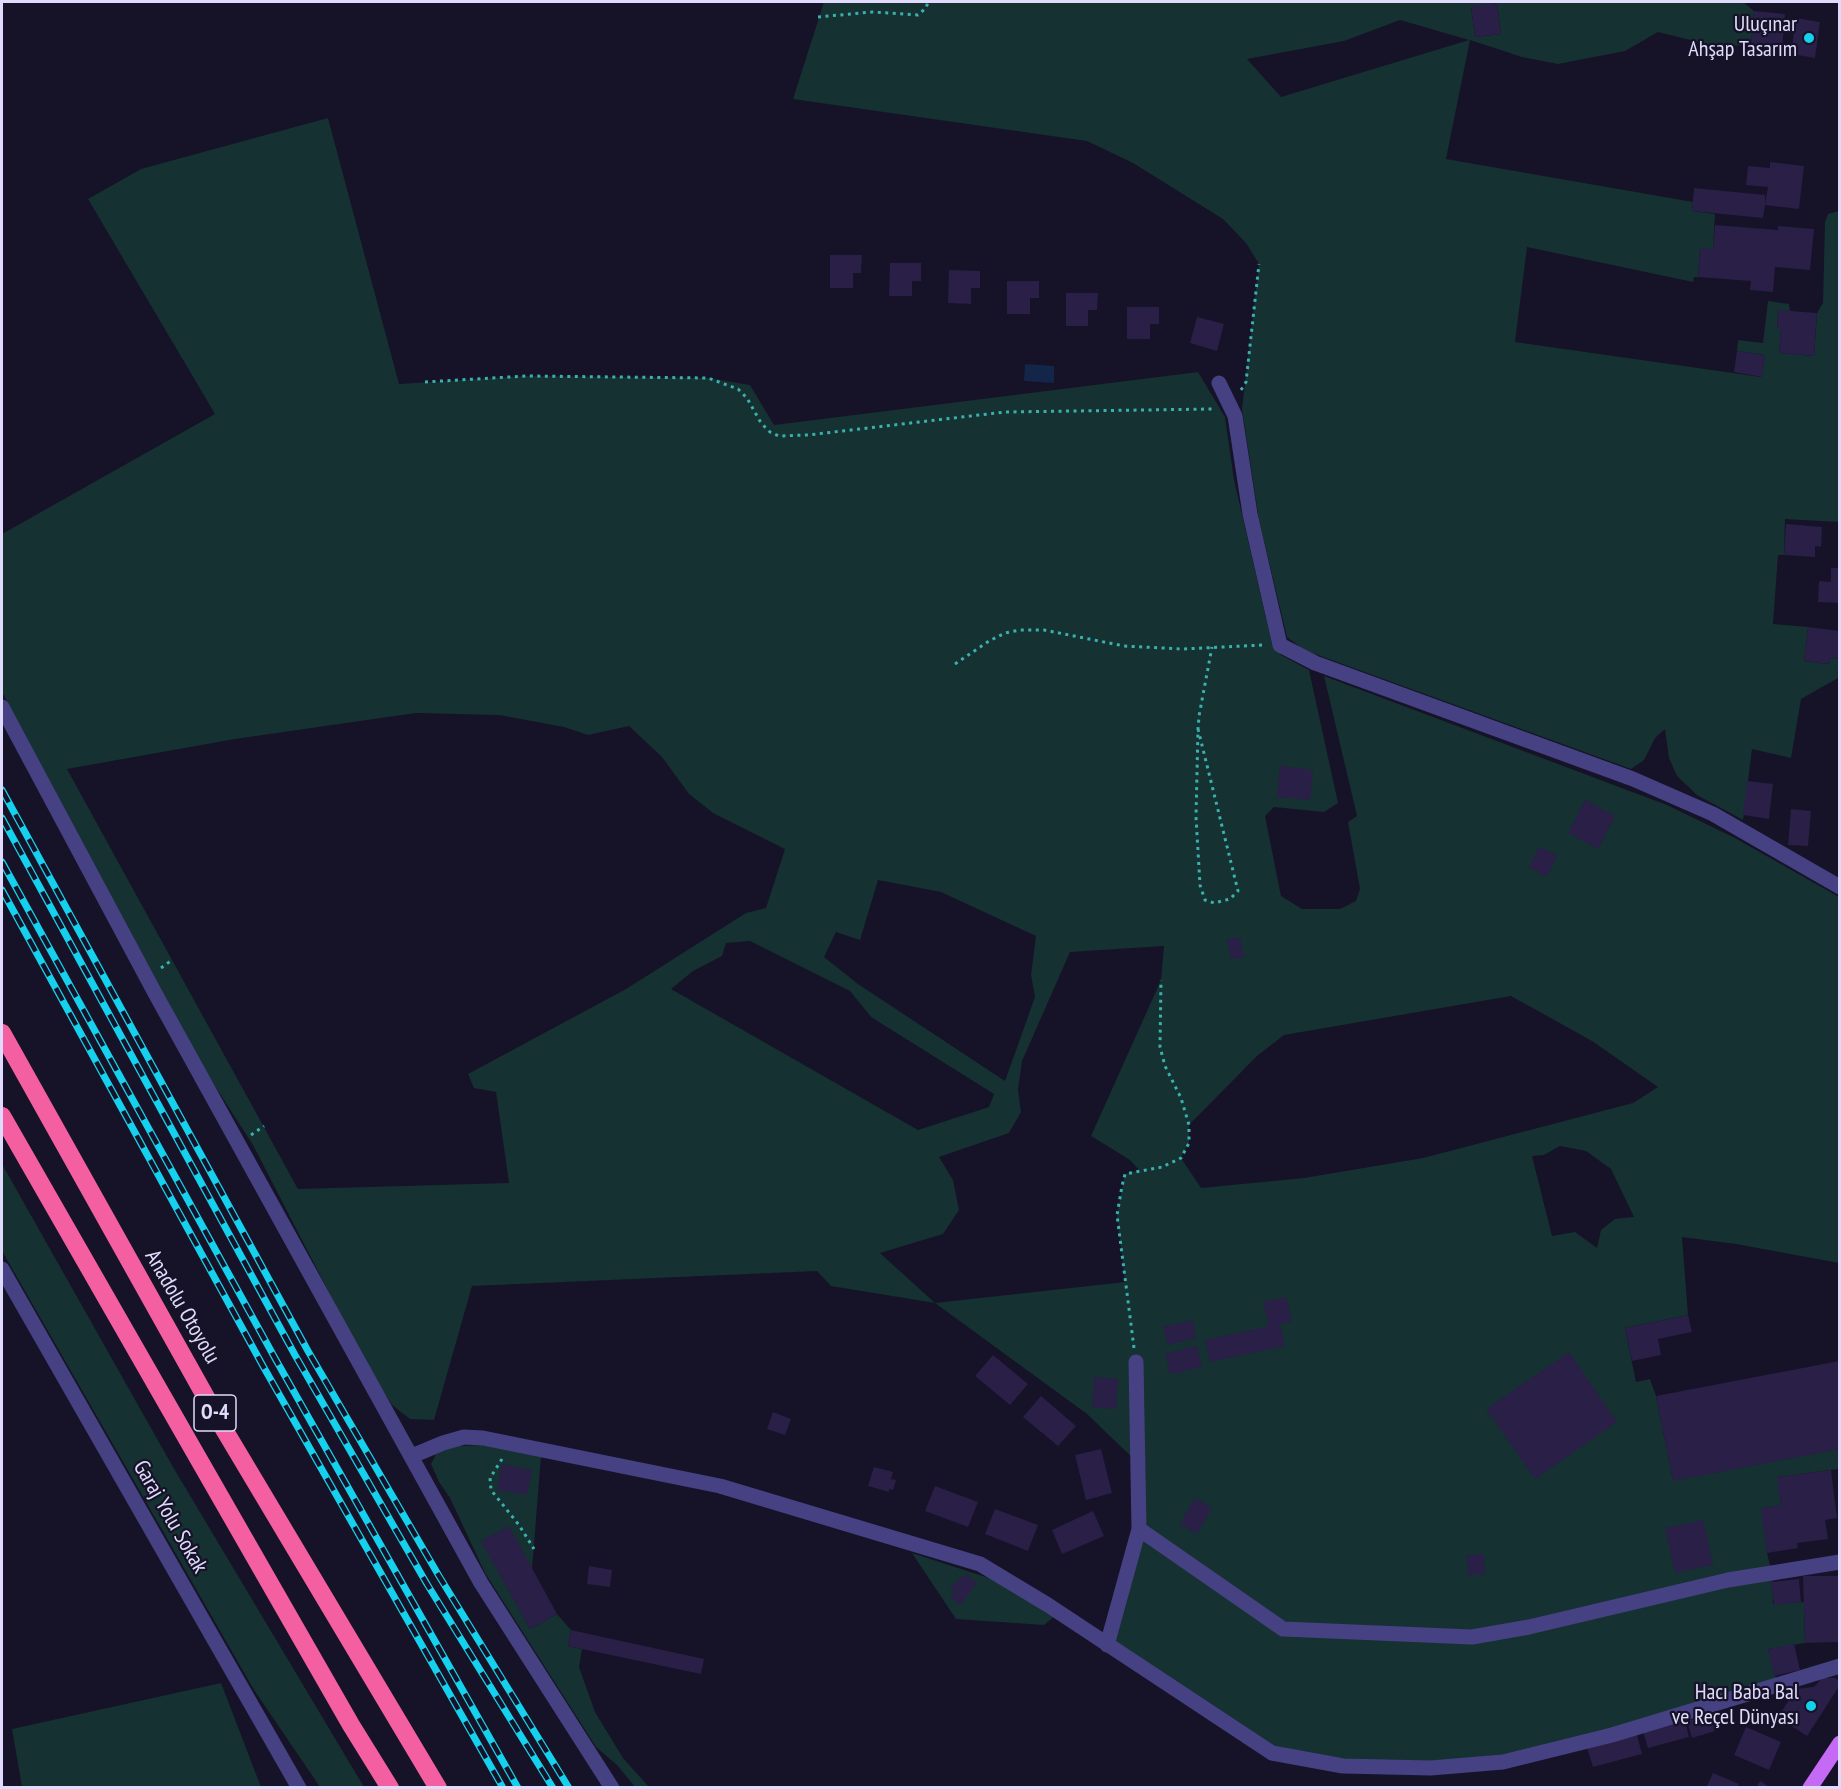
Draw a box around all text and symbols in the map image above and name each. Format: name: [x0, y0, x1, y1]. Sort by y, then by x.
place label: Uluçınar Ahşap Tasarım: [1688, 12, 1797, 63]
marker: Uluçınar Ahşap Tasarım: [1802, 31, 1816, 45]
street label: Anadolu Otoyolu: [139, 1245, 225, 1369]
road number: O-4: [194, 1395, 236, 1431]
street label: Garaj Yolu Sokak: [127, 1456, 213, 1578]
place label: Hacı Baba Bal ve Reçel Dünyası: [1672, 1680, 1799, 1732]
marker: Hacı Baba Bal ve Reçel Dünyası: [1804, 1699, 1818, 1713]

